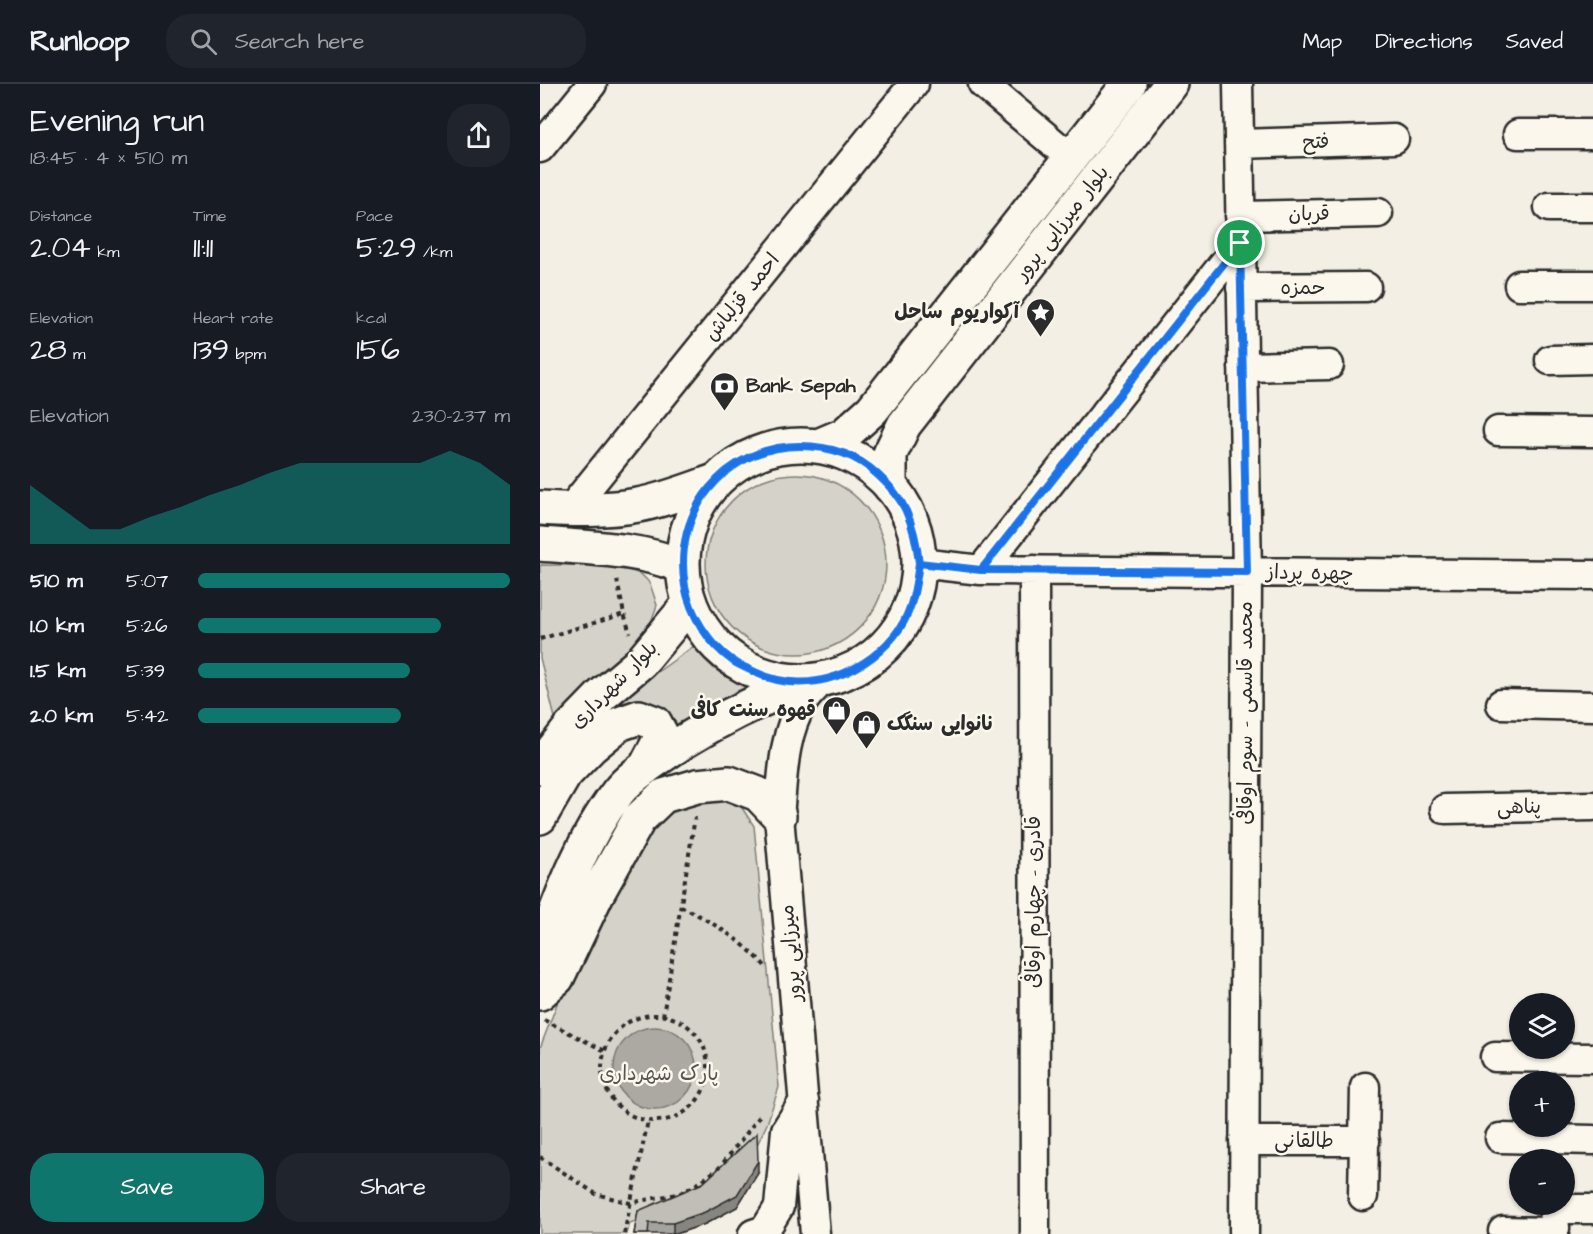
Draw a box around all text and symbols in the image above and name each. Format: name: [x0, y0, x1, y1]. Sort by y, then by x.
search box: [166, 14, 586, 68]
text: Runloop: [30, 22, 130, 61]
icon: search: [187, 25, 220, 58]
text: Search here: [235, 26, 365, 57]
text: Map: [1302, 27, 1342, 56]
text: Directions: [1375, 27, 1473, 56]
text: Saved: [1506, 27, 1563, 56]
text: Evening run: [30, 98, 204, 144]
button: share: [447, 104, 510, 167]
street label: فتح: [1302, 128, 1330, 156]
text: 18:45 · 4 × 510 m: [30, 144, 187, 172]
street label: بلوار میرزایی پرور: [1007, 160, 1116, 288]
street label: قربان: [1288, 200, 1330, 228]
text: Distance: [30, 205, 92, 227]
text: Time: [193, 205, 227, 227]
text: Pace: [356, 205, 393, 227]
pin: [1214, 217, 1265, 268]
icon: arrive: [1223, 226, 1256, 259]
text: 2.04: [30, 227, 91, 269]
text: 11:11: [193, 227, 213, 269]
text: 5:29: [356, 227, 417, 269]
text: km: [91, 241, 119, 263]
text: /km: [417, 241, 452, 263]
street label: احمد قزلباش: [698, 247, 786, 347]
street label: حمزه: [1281, 274, 1325, 302]
place icon: آکواریوم ساحل: [1024, 296, 1056, 338]
place label: آکواریوم ساحل: [894, 298, 1021, 326]
text: Elevation: [30, 307, 93, 329]
text: Heart rate: [193, 307, 273, 329]
text: kcal: [356, 307, 387, 329]
text: 28: [30, 329, 67, 371]
text: 139: [193, 329, 229, 371]
text: 156: [356, 329, 400, 371]
text: m: [67, 343, 85, 365]
text: bpm: [229, 343, 266, 365]
bank icon: Bank Sepah: [709, 370, 741, 412]
place label: Bank Sepah: [746, 372, 857, 400]
text: Elevation: [30, 402, 109, 430]
text: 230–237 m: [412, 402, 510, 430]
street label: چهره پرداز: [1264, 558, 1354, 588]
text: 510 m: [30, 567, 83, 595]
text: 5:07: [126, 567, 168, 595]
street label: محمد قاسمی - سوم اوقافی: [1232, 601, 1261, 825]
text: 1.0 km: [30, 612, 84, 640]
text: 5:26: [126, 612, 167, 640]
street label: بلوار شهرداری: [564, 635, 664, 735]
text: 1.5 km: [30, 657, 85, 685]
text: 5:39: [126, 657, 165, 685]
shop icon: قهوه سنت کافی: [821, 694, 853, 736]
place label: قهوه سنت کافی: [691, 695, 816, 724]
text: 2.0 km: [30, 702, 93, 730]
text: 5:42: [126, 702, 169, 730]
shop icon: نانوایی سنگک: [850, 708, 882, 750]
place label: نانوایی سنگک: [887, 710, 994, 738]
street label: پناهی: [1497, 793, 1541, 821]
street label: قادری - چهارم اوقافی: [1020, 816, 1048, 988]
street label: میرزایی پرور: [773, 903, 809, 1005]
map controls: [1509, 993, 1575, 1215]
button: layers: [1509, 993, 1575, 1059]
park label: پارک شهرداری: [599, 1060, 719, 1088]
button: +: [1509, 1071, 1575, 1137]
street label: طالقانی: [1274, 1127, 1334, 1155]
button: −: [1509, 1149, 1575, 1215]
button: Save: [30, 1153, 264, 1222]
button: Share: [276, 1153, 510, 1222]

